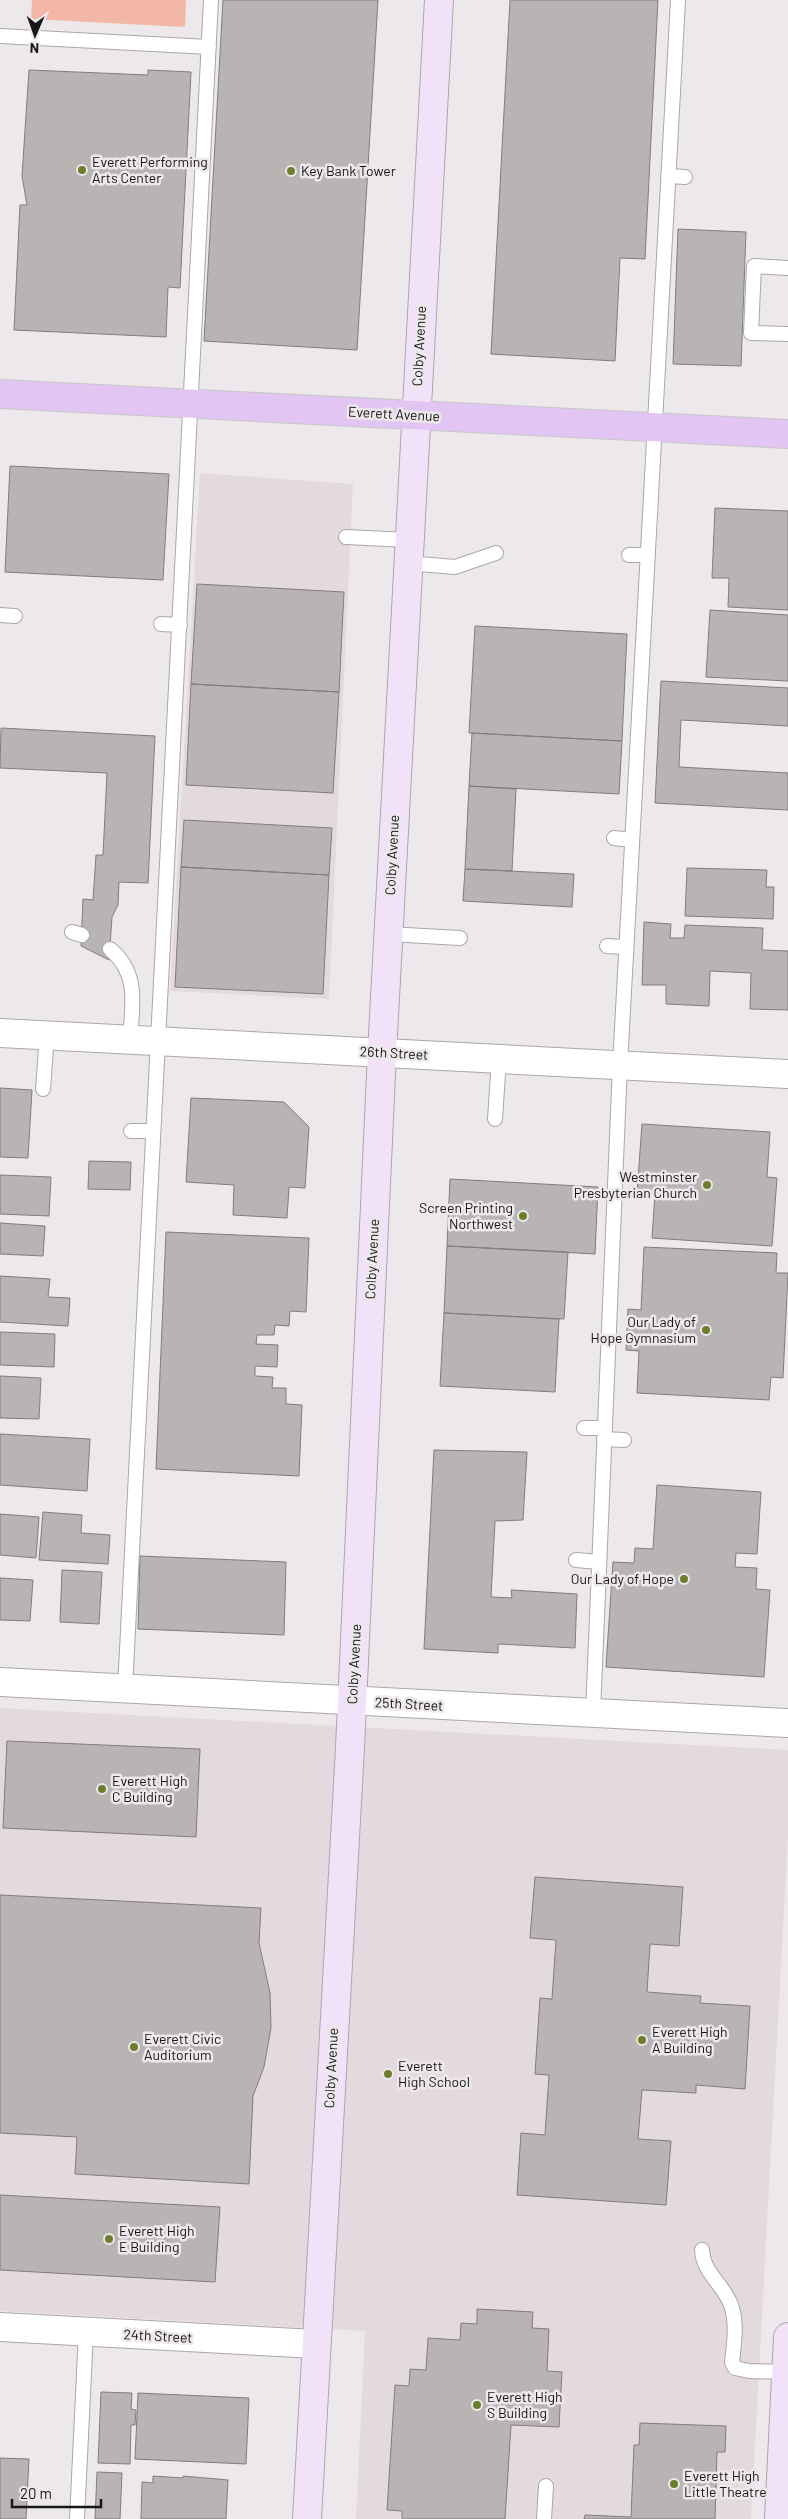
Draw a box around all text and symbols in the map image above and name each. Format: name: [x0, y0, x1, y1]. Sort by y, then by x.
north arrow: [10, 10, 60, 60]
text: N: [30, 40, 39, 57]
place label: Everett Performing Arts Center: [92, 153, 208, 186]
place label: Key Bank Tower: [301, 162, 396, 179]
marker: Everett Performing Arts Center: [76, 164, 88, 176]
marker: Key Bank Tower: [285, 165, 297, 177]
street label: Colby Avenue: [408, 305, 429, 387]
street label: Everett Avenue: [348, 403, 441, 424]
street label: Colby Avenue: [381, 814, 402, 896]
street label: 26th Street: [359, 1042, 429, 1063]
place label: Westminster Presbyterian Church: [574, 1168, 697, 1201]
marker: Westminster Presbyterian Church: [701, 1179, 713, 1191]
place label: Screen Printing Northwest: [419, 1199, 513, 1232]
marker: Screen Printing Northwest: [517, 1210, 529, 1222]
street label: Colby Avenue: [361, 1218, 382, 1300]
place label: Our Lady of Hope Gymnasium: [591, 1313, 696, 1346]
marker: Our Lady of Hope Gymnasium: [700, 1324, 712, 1336]
place label: Our Lady of Hope: [571, 1570, 674, 1587]
marker: Our Lady of Hope: [678, 1573, 690, 1585]
street label: Colby Avenue: [343, 1623, 364, 1705]
street label: 25th Street: [374, 1693, 444, 1714]
place label: Everett High C Building: [112, 1772, 188, 1805]
marker: Everett High C Building: [96, 1783, 108, 1795]
place label: Everett High A Building: [652, 2023, 728, 2056]
street label: Colby Avenue: [320, 2027, 341, 2109]
place label: Everett Civic Auditorium: [144, 2030, 221, 2063]
marker: Everett High A Building: [636, 2034, 648, 2046]
marker: Everett Civic Auditorium: [128, 2041, 140, 2053]
place label: Everett High School: [398, 2057, 470, 2090]
marker: Everett High School: [382, 2068, 394, 2080]
place label: Everett High E Building: [119, 2222, 195, 2255]
marker: Everett High E Building: [103, 2233, 115, 2245]
street label: 24th Street: [123, 2325, 193, 2346]
place label: Everett High S Building: [487, 2388, 563, 2421]
marker: Everett High S Building: [471, 2399, 483, 2411]
place label: Everett High Little Theatre: [684, 2467, 767, 2500]
scale bar: [12, 2476, 101, 2508]
marker: Everett High Little Theatre: [668, 2478, 680, 2490]
text: 20 m: [20, 2484, 52, 2502]

